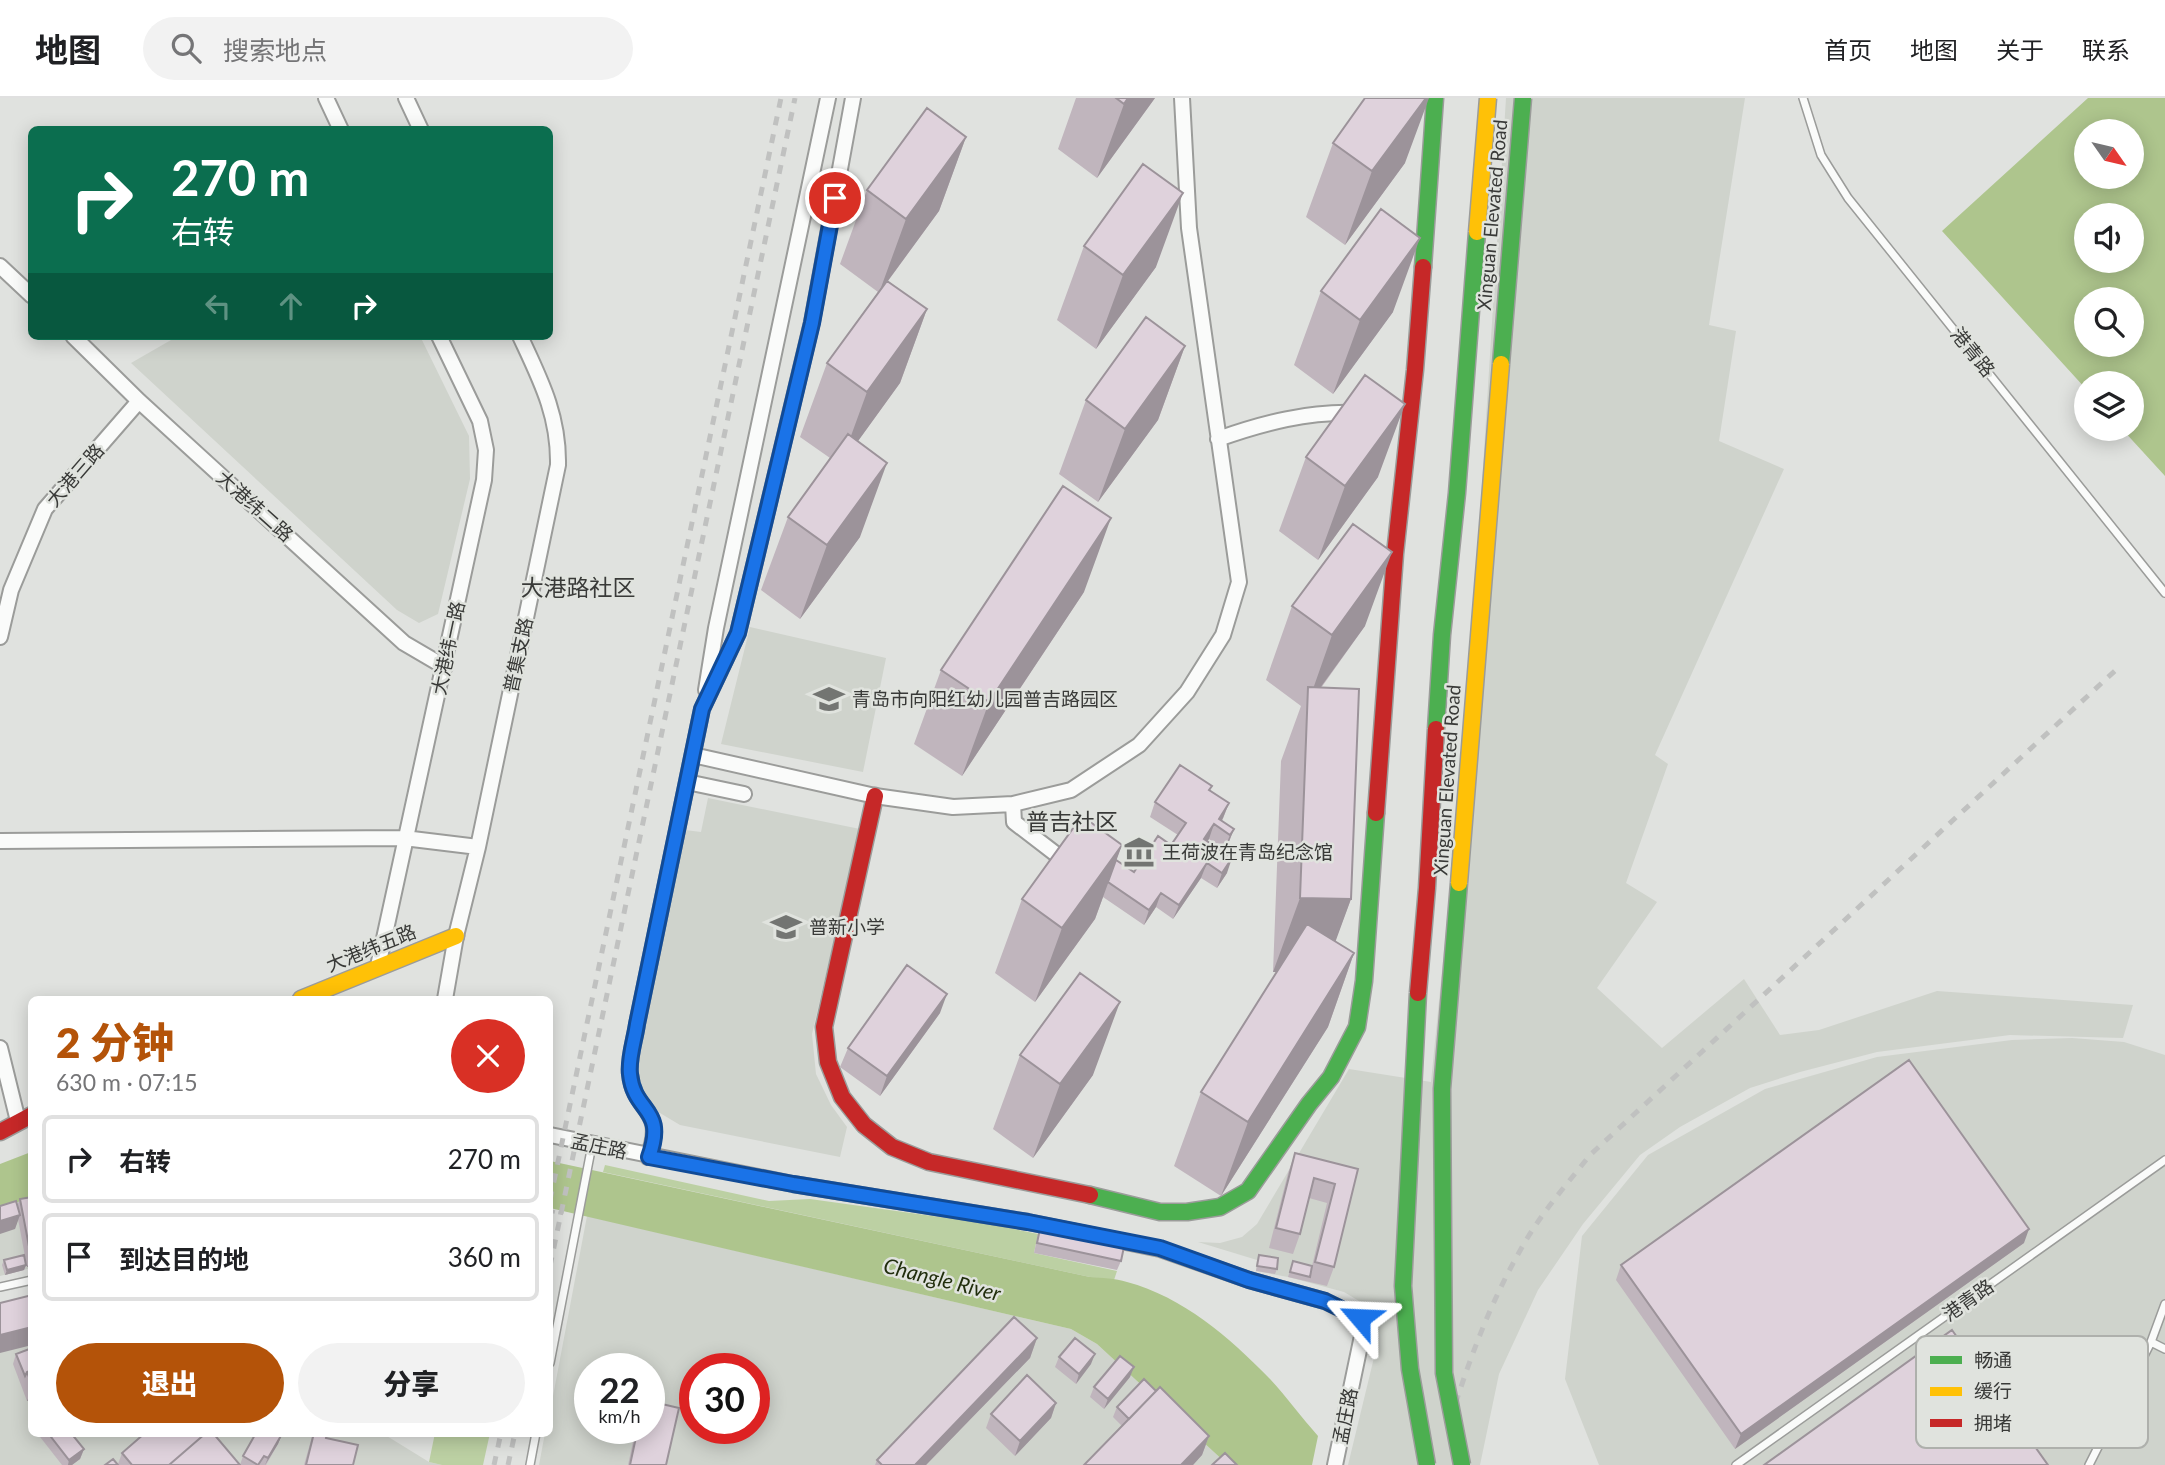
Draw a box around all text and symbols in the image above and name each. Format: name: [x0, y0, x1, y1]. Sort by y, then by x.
search box: [143, 17, 633, 80]
text: 地图: [35, 29, 101, 69]
icon: search: [167, 29, 205, 67]
text: 搜索地点: [223, 34, 327, 66]
text: 首页: [1824, 35, 1872, 64]
text: 地图: [1910, 35, 1958, 64]
text: 关于: [1996, 35, 2044, 64]
text: 联系: [2082, 35, 2130, 64]
street label: Xinguan Elevated Road: [1472, 119, 1511, 311]
north arrow: [2074, 119, 2144, 189]
map controls: [2074, 119, 2144, 441]
text: 270 m: [171, 148, 309, 206]
icon: right: [56, 154, 147, 245]
pin: [805, 168, 865, 228]
icon: arrive: [816, 179, 854, 217]
button: sound: [2074, 203, 2144, 273]
text: 右转: [171, 212, 235, 251]
icon: left: [199, 287, 237, 325]
icon: ahead: [272, 287, 310, 325]
icon: right: [345, 287, 383, 325]
button: search: [2074, 287, 2144, 357]
street label: 港青路: [1947, 322, 2000, 381]
button: layers: [2074, 371, 2144, 441]
street label: 大港三路: [41, 438, 108, 511]
street label: 大港纬二路: [212, 465, 298, 546]
district label: 大港路社区: [521, 573, 636, 601]
street label: 大港纬一路: [426, 599, 469, 697]
street label: 普集支路: [498, 615, 537, 694]
school or university icon: 青岛市向阳红幼儿园普吉路园区: [812, 682, 846, 716]
street label: Xinguan Elevated Road: [1428, 684, 1465, 876]
place label: 青岛市向阳红幼儿园普吉路园区: [852, 687, 1118, 710]
district label: 普吉社区: [1026, 807, 1118, 835]
museum icon: 王荷波在青岛纪念馆: [1122, 835, 1156, 869]
place label: 王荷波在青岛纪念馆: [1162, 840, 1333, 863]
school or university icon: 普新小学: [769, 910, 803, 944]
place label: 普新小学: [809, 915, 885, 938]
street label: 大港纬五路: [322, 919, 419, 976]
text: 2 分钟: [56, 1017, 174, 1067]
button: close: [451, 1019, 525, 1093]
text: 630 m · 07:15: [56, 1068, 198, 1096]
street label: 孟庄路: [569, 1128, 629, 1163]
icon: right: [60, 1140, 98, 1178]
text: 270 m: [448, 1143, 521, 1175]
text: 右转: [119, 1145, 171, 1177]
icon: arrive: [60, 1238, 98, 1276]
text: 360 m: [448, 1241, 521, 1273]
text: 到达目的地: [119, 1243, 249, 1275]
water label: Changle River: [881, 1252, 1004, 1305]
street label: 港青路: [1938, 1274, 1998, 1325]
position arrow: [1323, 1281, 1397, 1355]
legend: [1916, 1336, 2148, 1448]
button: 退出: [56, 1343, 284, 1423]
button: 分享: [298, 1343, 525, 1423]
text: 畅通: [1974, 1348, 2012, 1371]
speed limit sign: 30: [679, 1353, 770, 1444]
text: 22: [599, 1368, 640, 1410]
text: 缓行: [1974, 1379, 2012, 1402]
street label: 孟庄路: [1328, 1386, 1361, 1446]
text: km/h: [598, 1405, 641, 1427]
text: 拥堵: [1974, 1411, 2012, 1434]

